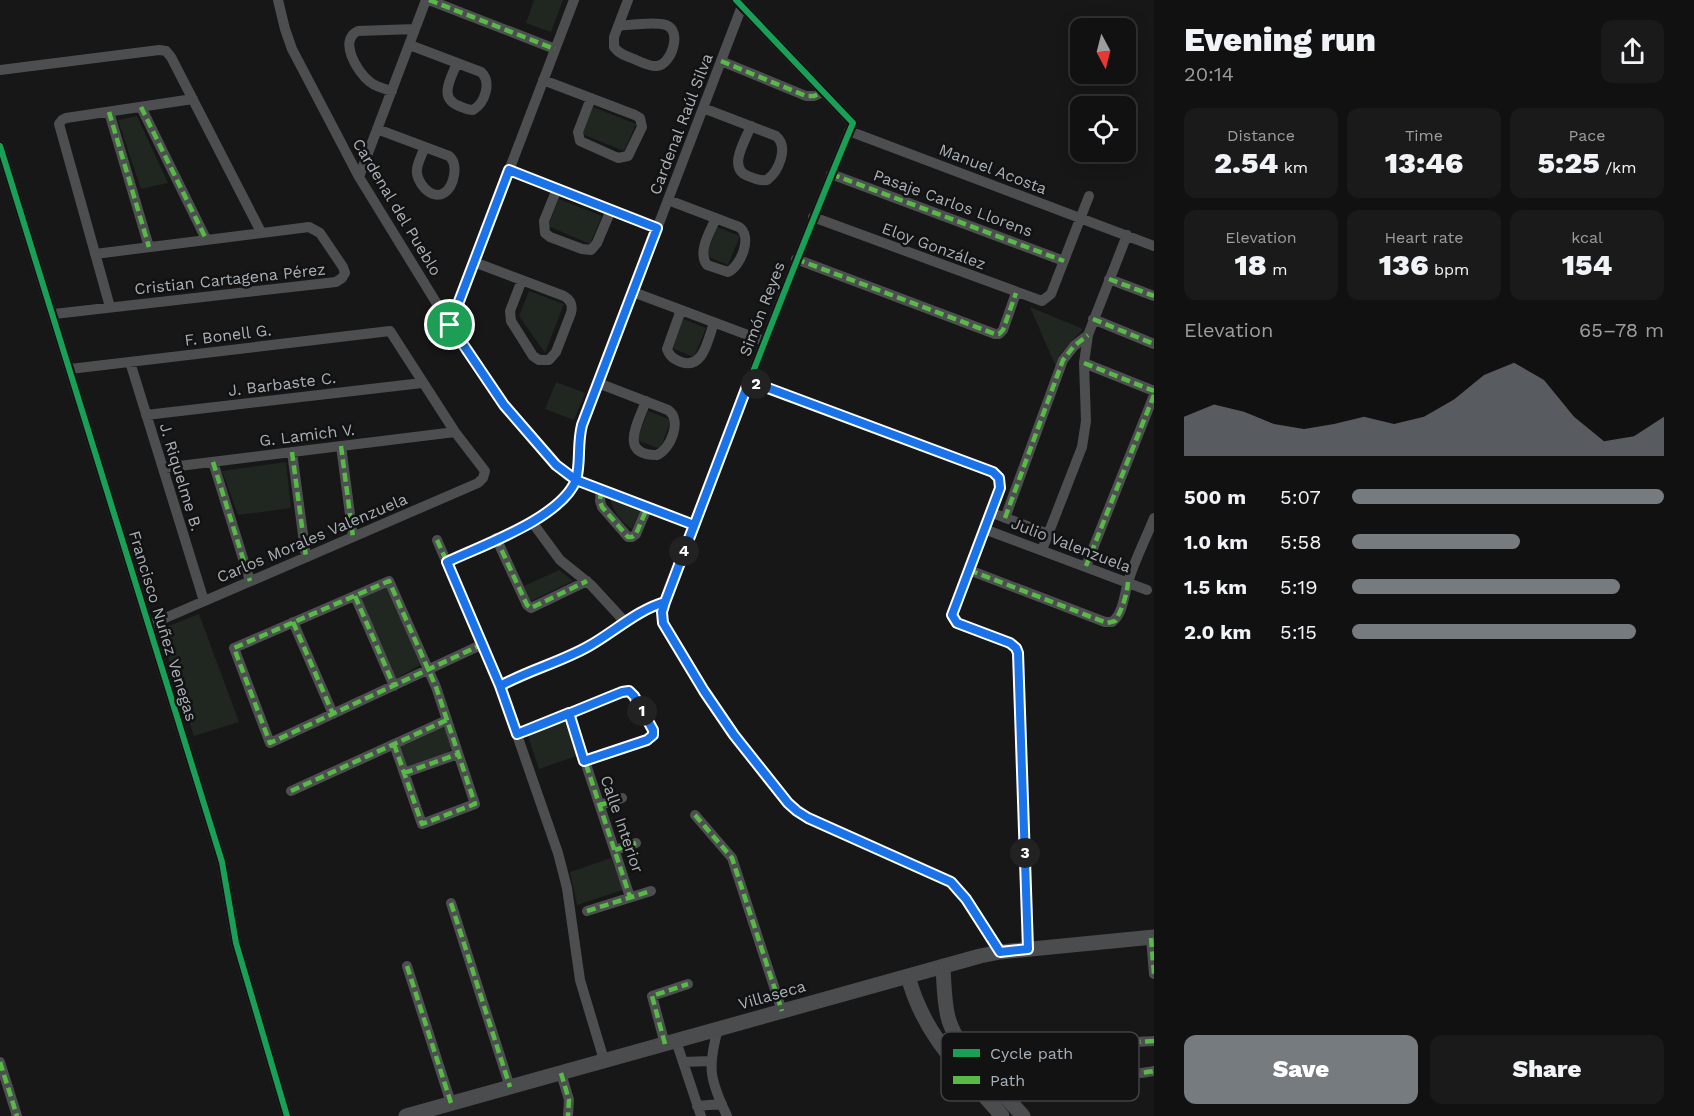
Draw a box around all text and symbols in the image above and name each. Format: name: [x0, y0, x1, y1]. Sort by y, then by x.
north arrow: [1070, 18, 1136, 84]
map controls: [1070, 18, 1136, 162]
text: Evening run: [1184, 20, 1376, 59]
button: share: [1601, 20, 1664, 83]
street label: Cardenal Raúl Silva: [645, 51, 717, 197]
text: 20:14: [1184, 62, 1234, 86]
button: locate: [1070, 96, 1136, 162]
text: Distance: [1227, 126, 1295, 145]
text: Time: [1405, 126, 1443, 145]
text: Pace: [1568, 126, 1606, 145]
street label: Cardenal del Pueblo: [348, 135, 446, 279]
street label: Manuel Acosta: [936, 140, 1050, 198]
text: 2.54: [1214, 145, 1278, 180]
text: 13:46: [1385, 145, 1463, 180]
text: 5:25: [1538, 145, 1600, 180]
text: km: [1278, 158, 1308, 177]
text: /km: [1600, 158, 1636, 177]
street label: Pasaje Carlos Llorens: [871, 165, 1035, 241]
street label: Eloy González: [879, 218, 989, 274]
text: Elevation: [1225, 228, 1297, 247]
text: Heart rate: [1384, 228, 1464, 247]
text: kcal: [1571, 228, 1603, 247]
text: 18: [1234, 247, 1267, 282]
text: 136: [1379, 247, 1429, 282]
text: 154: [1562, 247, 1612, 282]
street label: Simón Reyes: [735, 259, 789, 359]
street label: Cristian Cartagena Pérez: [133, 260, 327, 298]
text: m: [1267, 260, 1288, 279]
text: bpm: [1429, 260, 1469, 279]
pin: [424, 299, 475, 350]
icon: arrive: [433, 308, 466, 341]
text: Elevation: [1184, 318, 1273, 342]
text: 65–78 m: [1579, 318, 1664, 342]
street label: F. Bonell G.: [183, 320, 273, 350]
street label: J. Barbaste C.: [227, 368, 337, 400]
pin: 2: [741, 369, 771, 399]
text: 2: [751, 374, 761, 393]
street label: G. Lamich V.: [258, 420, 356, 450]
street label: J. Riquelme B.: [156, 421, 206, 533]
text: 500 m: [1184, 485, 1246, 509]
text: 5:07: [1280, 485, 1321, 509]
street label: Carlos Morales Valenzuela: [214, 489, 410, 587]
street label: Julio Valenzuela: [1009, 513, 1133, 577]
street label: Francisco Nuñez Venegas: [125, 528, 201, 724]
text: 1.0 km: [1184, 530, 1248, 554]
text: 5:58: [1280, 530, 1322, 554]
pin: 4: [669, 536, 699, 566]
text: 4: [679, 541, 689, 560]
text: 1.5 km: [1184, 575, 1247, 599]
text: 5:19: [1280, 575, 1318, 599]
text: 2.0 km: [1184, 620, 1251, 644]
text: 5:15: [1280, 620, 1317, 644]
pin: 1: [627, 696, 657, 726]
text: 1: [639, 701, 645, 720]
street label: Calle Interior: [596, 773, 648, 876]
pin: 3: [1010, 838, 1040, 868]
text: 3: [1020, 843, 1030, 862]
street label: Villaseca: [736, 976, 808, 1014]
legend: [941, 1032, 1139, 1101]
button: Save: [1184, 1035, 1418, 1104]
button: Share: [1430, 1035, 1664, 1104]
text: Cycle path: [990, 1044, 1073, 1063]
text: Path: [990, 1071, 1025, 1090]

